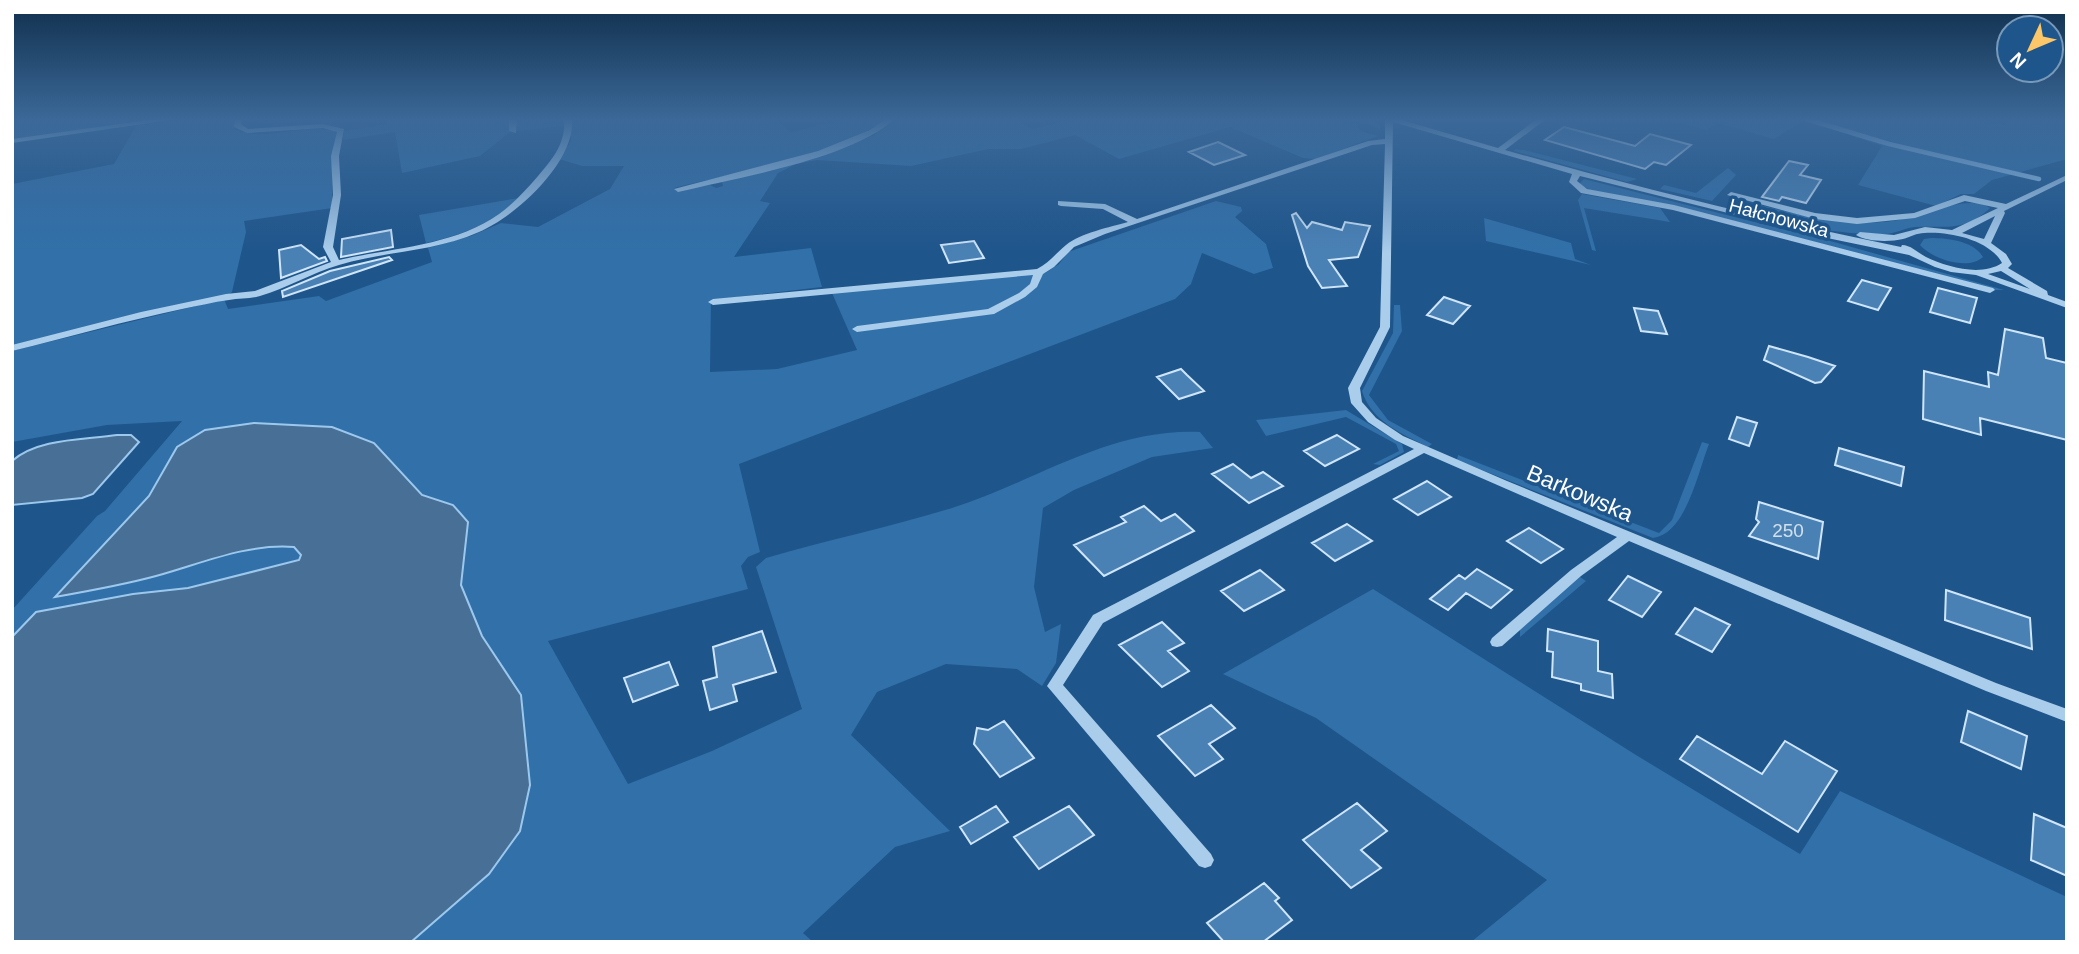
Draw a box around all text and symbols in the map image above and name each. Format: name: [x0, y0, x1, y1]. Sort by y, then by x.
north arrow: [1995, 14, 2065, 84]
text: N: [2006, 48, 2030, 73]
street label: Hałcnowska: [1727, 195, 1832, 242]
street label: Barkowska: [1523, 459, 1637, 527]
house number: 250: [1772, 520, 1804, 541]

